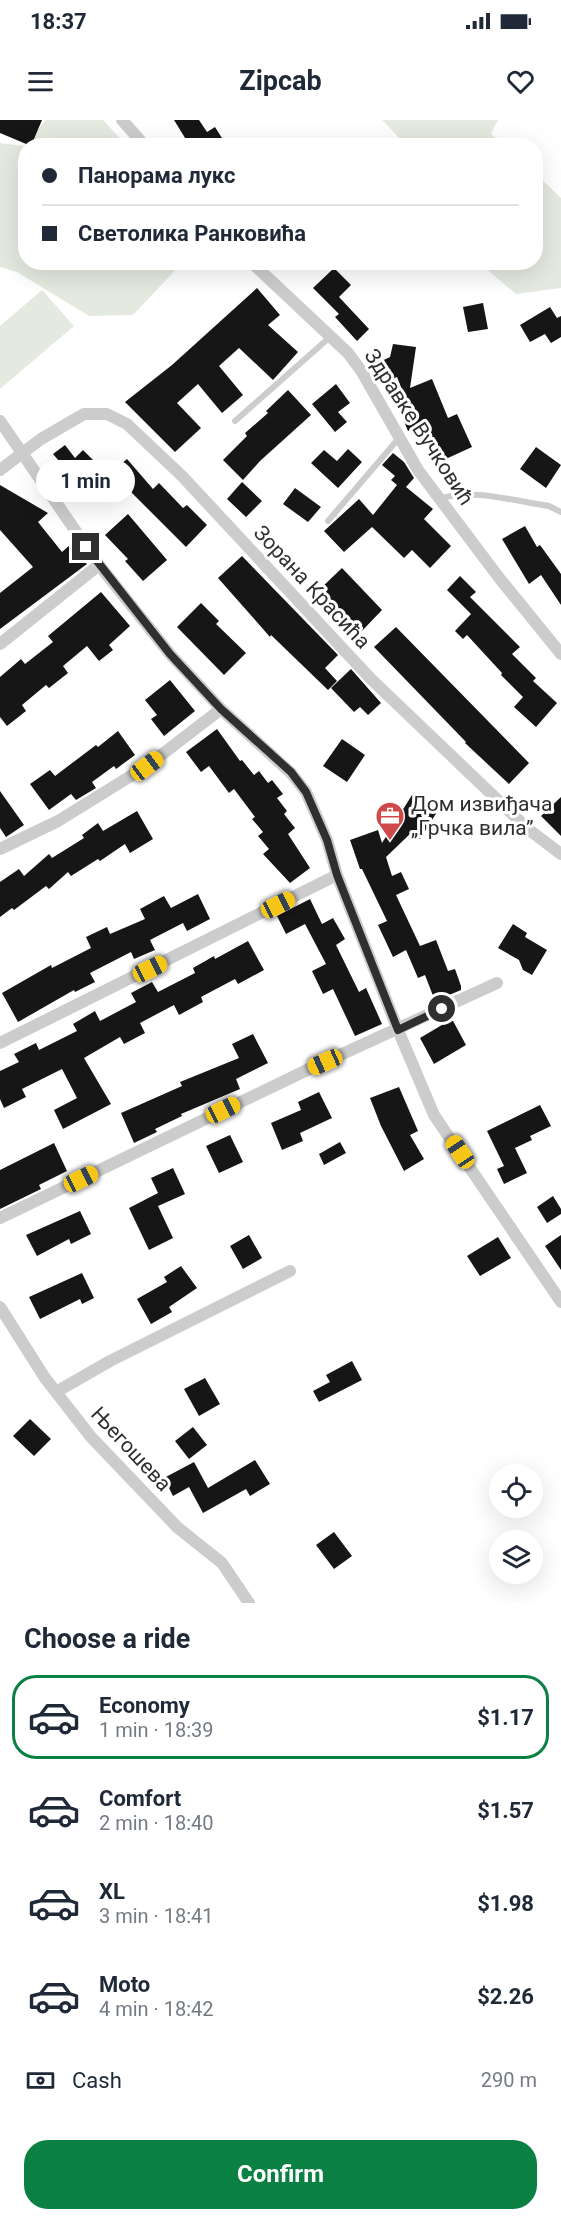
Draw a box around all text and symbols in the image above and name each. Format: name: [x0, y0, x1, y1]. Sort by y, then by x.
text: 18:37: [30, 9, 87, 34]
icon: menu: [24, 65, 57, 98]
text: Zipcab: [239, 65, 322, 97]
icon: heart: [504, 65, 537, 98]
text: Панорама лукс: [78, 163, 236, 188]
text: Светолика Ранковића: [78, 221, 306, 246]
street label: Здравке Вучковић: [360, 344, 478, 510]
callout: 1 min: [36, 460, 136, 502]
text: 1 min: [60, 469, 111, 493]
street label: Зорана Красића: [249, 521, 375, 653]
route end: [72, 533, 99, 560]
car: [127, 748, 167, 784]
place label: Дом извиђача „Грчка вила”: [411, 792, 552, 840]
office icon: Дом извиђача „Грчка вила”: [374, 800, 406, 842]
car: [258, 889, 298, 921]
car: [130, 953, 170, 985]
route start: [428, 995, 455, 1022]
car: [305, 1046, 345, 1078]
car: [203, 1094, 243, 1126]
car: [442, 1132, 478, 1172]
car: [61, 1163, 101, 1195]
street label: Његошева: [86, 1402, 176, 1496]
map controls: [489, 1464, 543, 1584]
button: locate: [489, 1464, 543, 1518]
button: layers: [489, 1530, 543, 1584]
text: Choose a ride: [24, 1623, 190, 1655]
icon: car: [27, 1690, 81, 1744]
text: Economy: [99, 1693, 190, 1718]
text: $1.17: [477, 1705, 534, 1730]
text: 1 min · 18:39: [99, 1718, 214, 1742]
icon: car: [27, 1783, 81, 1837]
text: Comfort: [99, 1786, 181, 1811]
text: $1.57: [477, 1798, 534, 1823]
text: 2 min · 18:40: [99, 1811, 214, 1835]
icon: car: [27, 1876, 81, 1930]
text: XL: [99, 1879, 125, 1904]
text: $1.98: [477, 1891, 534, 1916]
text: 3 min · 18:41: [99, 1904, 214, 1928]
icon: car: [27, 1969, 81, 2023]
text: Moto: [99, 1972, 150, 1997]
text: $2.26: [477, 1984, 534, 2009]
text: 4 min · 18:42: [99, 1997, 214, 2021]
icon: cash: [24, 2064, 57, 2097]
text: Cash: [72, 2068, 122, 2093]
text: 290 m: [481, 2068, 537, 2092]
button: Confirm: [24, 2140, 537, 2209]

